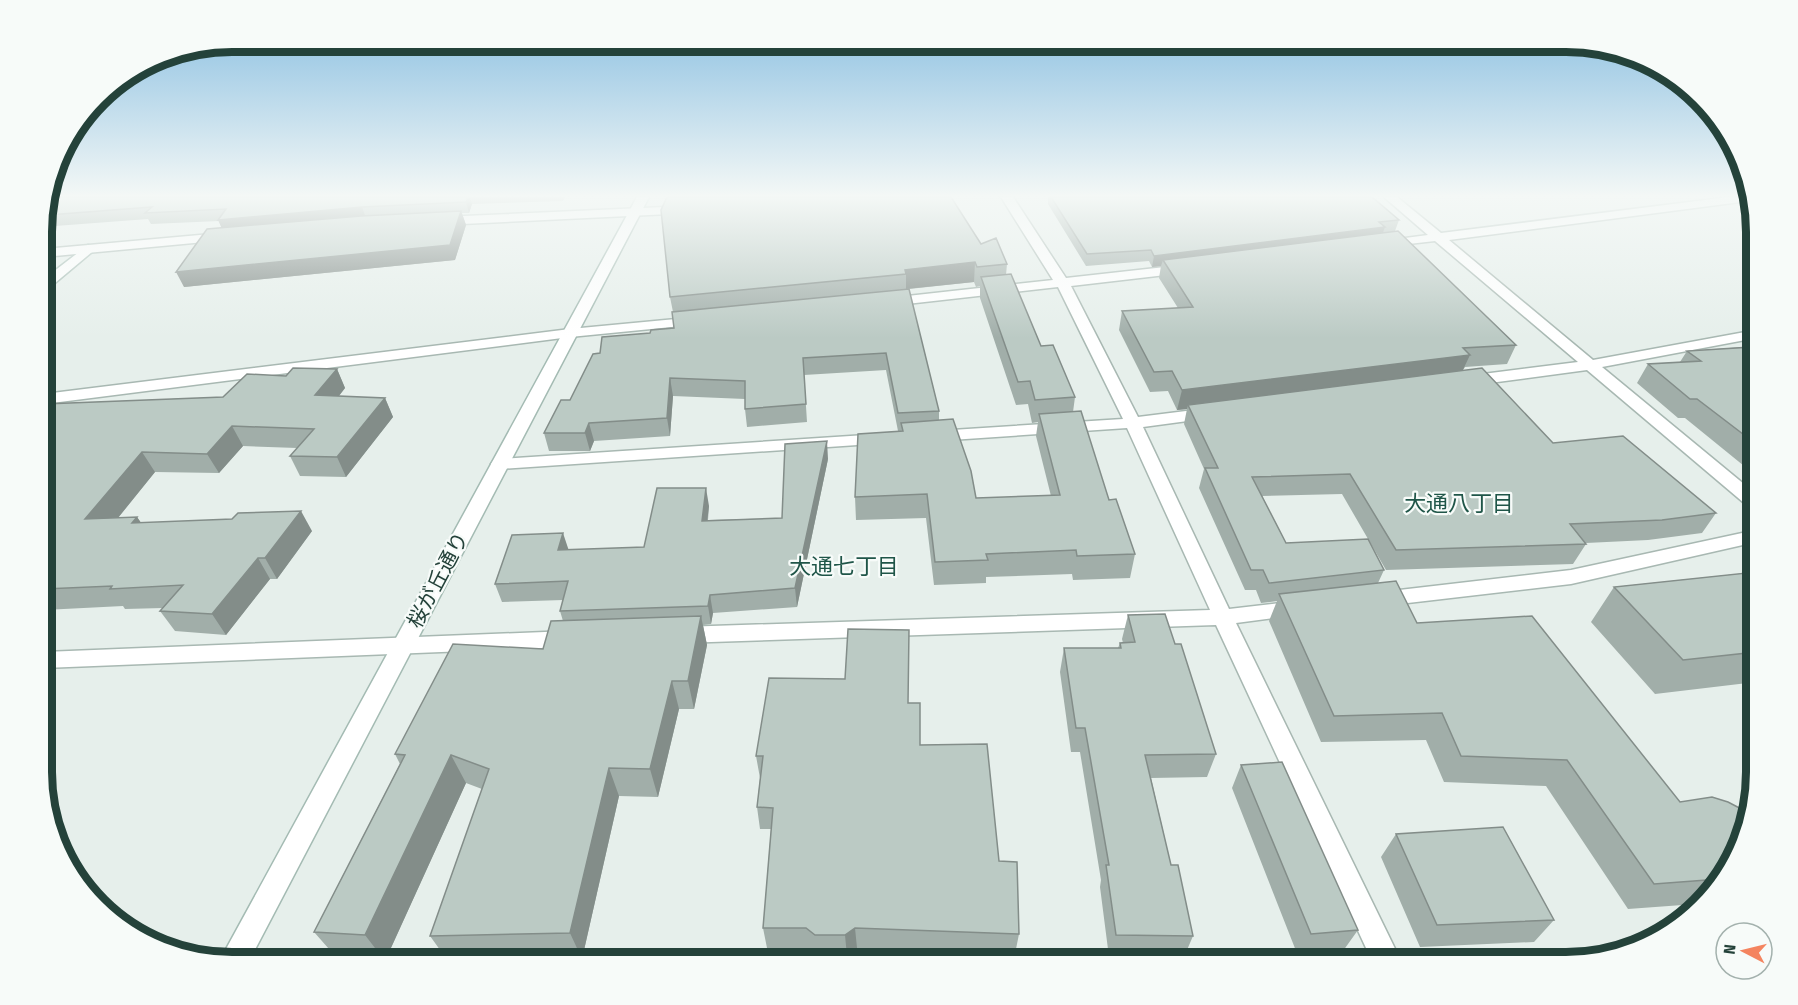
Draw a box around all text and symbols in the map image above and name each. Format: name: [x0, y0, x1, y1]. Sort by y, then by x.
district label: 大通八丁目: [1404, 490, 1514, 517]
street label: 桜が丘通り: [402, 528, 474, 632]
district label: 大通七丁目: [789, 553, 899, 580]
north arrow: [1714, 921, 1774, 981]
text: N: [1720, 943, 1740, 955]

